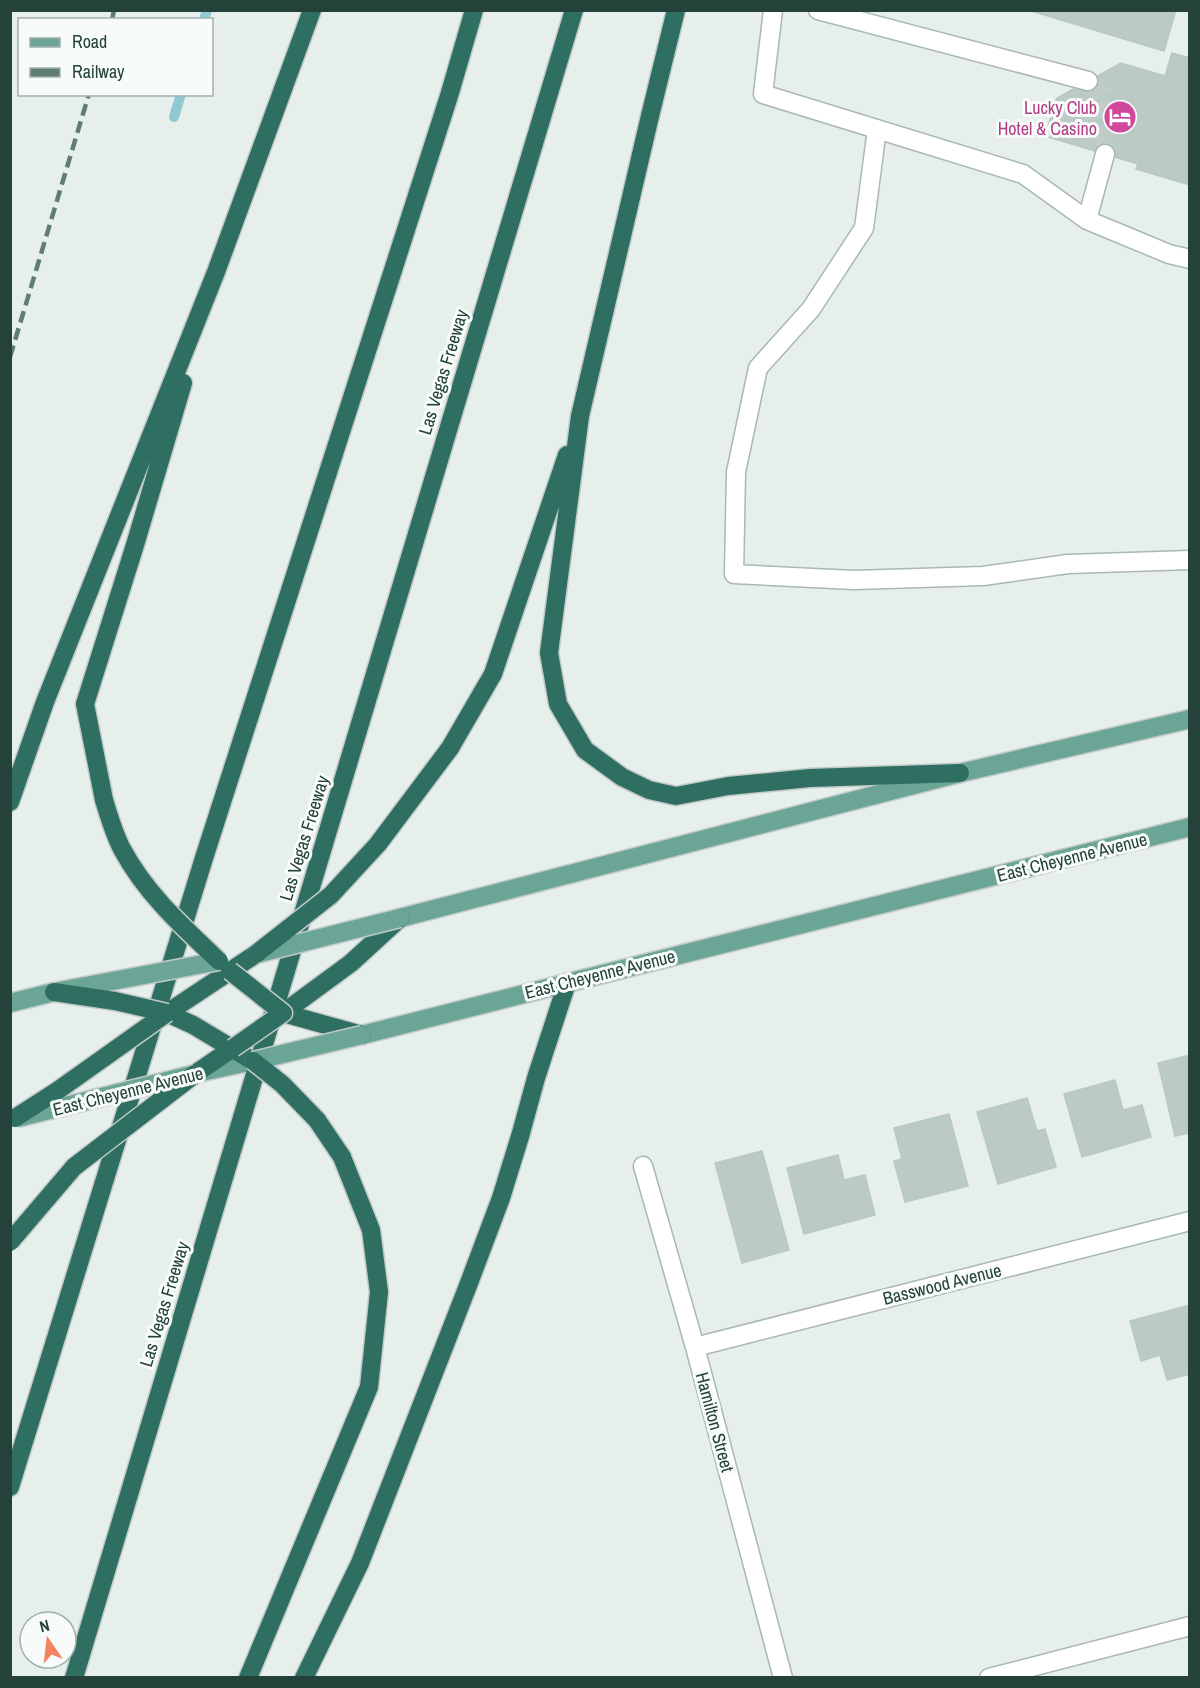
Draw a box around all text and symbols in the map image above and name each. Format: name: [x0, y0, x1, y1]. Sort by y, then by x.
legend: [18, 18, 213, 96]
text: Road: [72, 29, 107, 54]
text: Railway: [72, 59, 125, 84]
place label: Lucky Club Hotel & Casino: [998, 95, 1097, 141]
hotel icon: Lucky Club Hotel & Casino: [1102, 99, 1138, 135]
street label: Las Vegas Freeway: [412, 306, 474, 438]
street label: Las Vegas Freeway: [273, 772, 335, 904]
street label: East Cheyenne Avenue: [994, 826, 1150, 888]
street label: East Cheyenne Avenue: [522, 943, 678, 1005]
street label: East Cheyenne Avenue: [50, 1060, 206, 1122]
street label: Las Vegas Freeway: [133, 1238, 195, 1370]
street label: Basswood Avenue: [880, 1257, 1004, 1311]
street label: Hamilton Street: [690, 1369, 740, 1475]
north arrow: [18, 1610, 78, 1670]
text: N: [37, 1614, 52, 1637]

